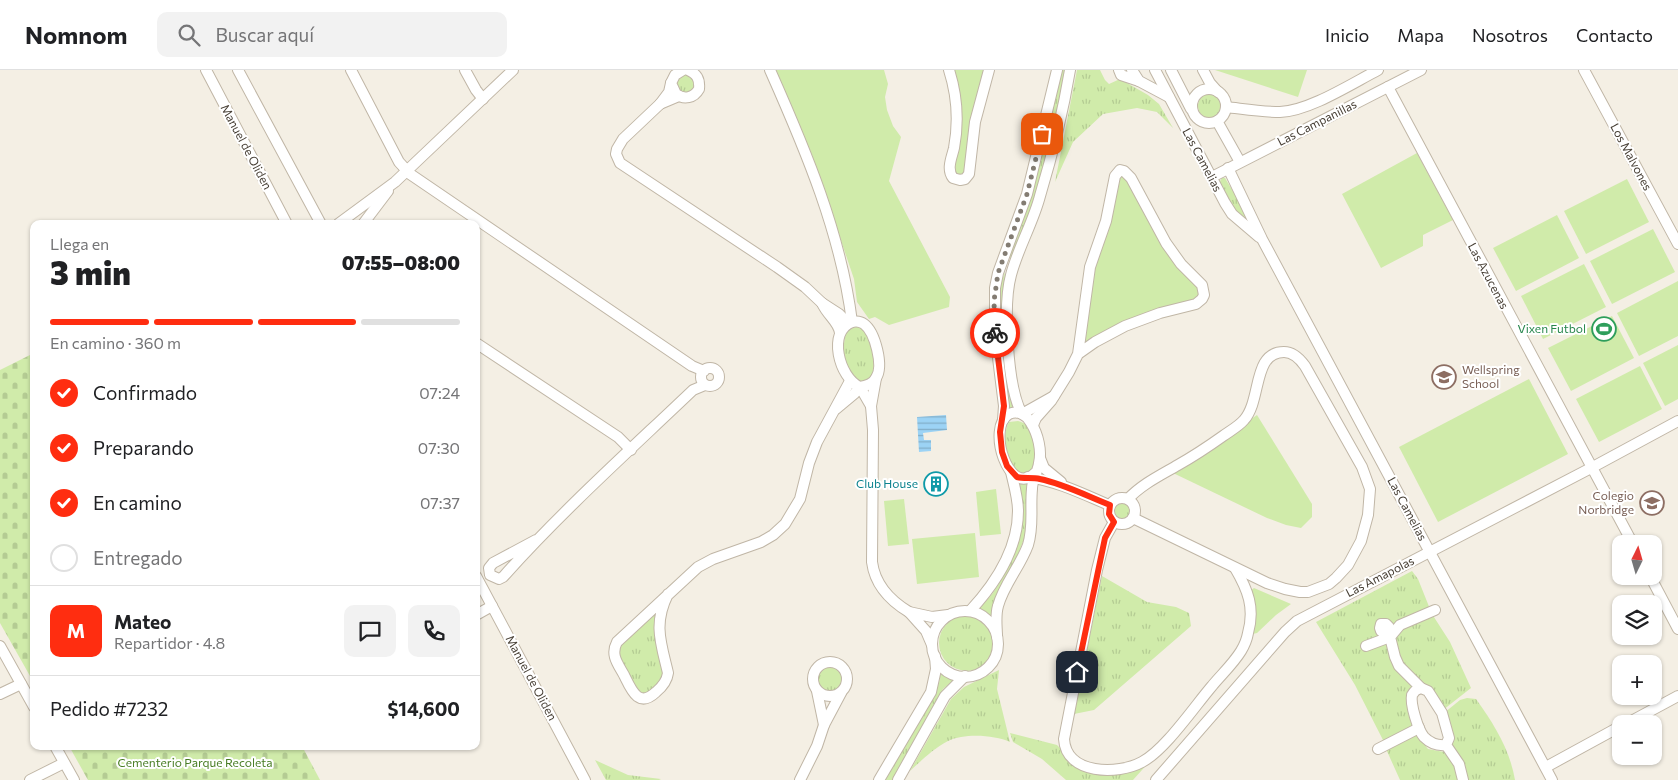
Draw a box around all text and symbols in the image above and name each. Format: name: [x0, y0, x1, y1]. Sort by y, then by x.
search box: [157, 12, 507, 57]
text: Nomnom: [25, 20, 127, 49]
icon: search: [175, 21, 203, 49]
text: Buscar aquí: [215, 23, 314, 46]
text: Inicio: [1325, 24, 1369, 46]
text: Mapa: [1397, 24, 1444, 46]
text: Nosotros: [1472, 24, 1548, 46]
text: Contacto: [1576, 24, 1653, 46]
street label: Las Campanillas: [1275, 96, 1359, 148]
street label: Manuel de Oliden: [219, 102, 275, 192]
pin: [1021, 113, 1063, 155]
icon: bag: [1028, 120, 1056, 148]
street label: Los Malvones: [1608, 121, 1655, 193]
street label: Las Camelias: [1180, 125, 1226, 194]
text: Llega en: [50, 234, 109, 253]
street label: Las Azucenas: [1466, 240, 1512, 311]
text: 07:55–08:00: [342, 251, 460, 274]
text: 3 min: [50, 252, 131, 292]
courier: [970, 308, 1020, 358]
sports icon: Vixen Futbol: [1591, 316, 1617, 342]
icon: bike: [981, 319, 1009, 347]
place label: Vixen Futbol: [1517, 321, 1586, 335]
text: En camino · 360 m: [50, 333, 181, 352]
place label: Wellspring School: [1462, 362, 1520, 390]
school or university icon: Wellspring School: [1431, 364, 1457, 390]
icon: check: [50, 379, 78, 407]
text: Confirmado: [93, 381, 197, 404]
text: 07:24: [419, 383, 460, 402]
icon: check: [50, 434, 78, 462]
text: Preparando: [93, 436, 194, 459]
text: 07:30: [418, 438, 460, 457]
building icon: Club House: [923, 471, 949, 497]
street label: Las Camelias: [1385, 474, 1431, 543]
place label: Club House: [856, 476, 918, 490]
place label: Colegio Norbridge: [1578, 488, 1634, 516]
icon: check: [50, 489, 78, 517]
school or university icon: Colegio Norbridge: [1639, 490, 1665, 516]
text: En camino: [93, 491, 182, 514]
text: 07:37: [420, 493, 460, 512]
north arrow: [1612, 535, 1662, 585]
map controls: [1612, 535, 1662, 765]
text: Entregado: [93, 546, 183, 569]
street label: Las Amapolas: [1343, 553, 1416, 599]
button: layers: [1612, 595, 1662, 645]
button: chat: [344, 605, 396, 657]
button: phone: [408, 605, 460, 657]
text: Mateo: [114, 610, 171, 633]
text: M: [67, 619, 85, 642]
text: Repartidor · 4.8: [114, 633, 225, 652]
street label: Manuel de Oliden: [504, 633, 560, 723]
pin: [1056, 651, 1098, 693]
button: +: [1612, 655, 1662, 705]
icon: home: [1063, 658, 1091, 686]
text: Pedido #7232: [50, 697, 168, 720]
text: $14,600: [387, 697, 460, 720]
button: −: [1612, 715, 1662, 765]
park label: Cementerio Parque Recoleta: [117, 755, 273, 769]

